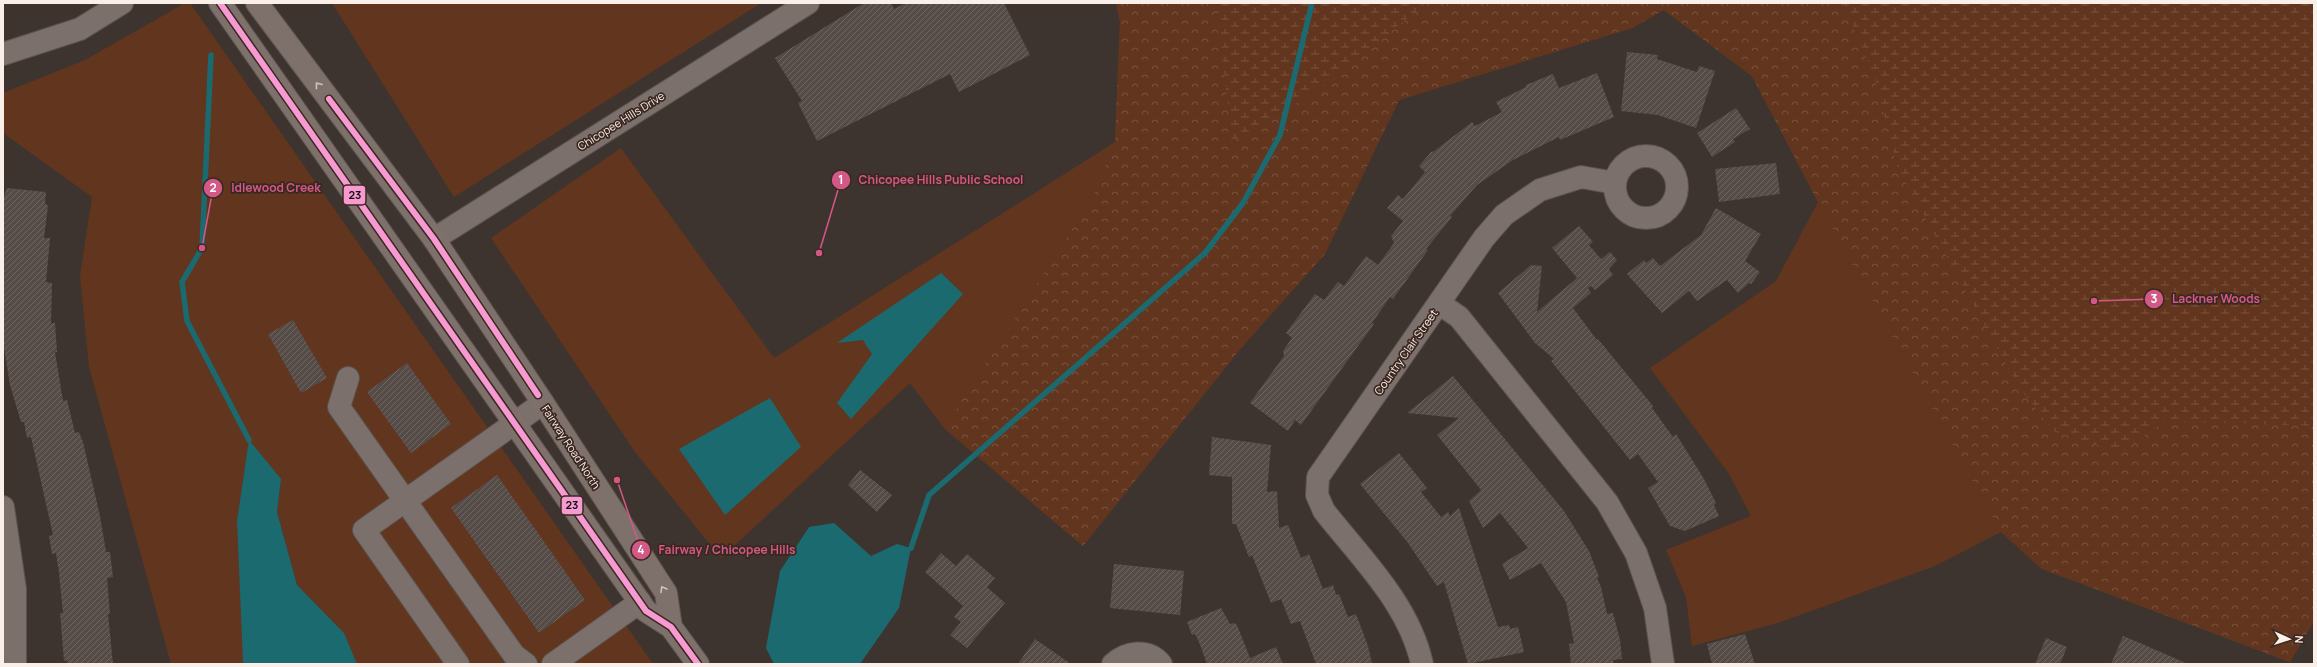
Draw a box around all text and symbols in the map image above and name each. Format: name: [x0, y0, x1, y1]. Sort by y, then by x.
one-way arrow: [316, 82, 323, 89]
street label: Chicopee Hills Drive: [574, 87, 668, 153]
callout: Chicopee Hills Public School: [831, 168, 1032, 192]
text: 1: [838, 171, 844, 188]
text: Chicopee Hills Public School: [859, 171, 1023, 188]
callout: Idlewood Creek: [203, 176, 329, 200]
text: 2: [209, 179, 217, 196]
text: Idlewood Creek: [231, 179, 321, 196]
line badge: 23: [343, 185, 366, 205]
text: 23: [349, 187, 361, 202]
callout: Lackner Woods: [2144, 287, 2268, 311]
text: 3: [2151, 290, 2158, 307]
text: Lackner Woods: [2172, 290, 2261, 307]
street label: Country Clair Street: [1370, 306, 1441, 398]
street label: Fairway Road North: [539, 402, 604, 492]
line badge: 23: [561, 496, 583, 515]
text: 23: [566, 497, 578, 512]
callout: Fairway / Chicopee Hills: [631, 538, 804, 562]
text: 4: [637, 541, 645, 558]
text: Fairway / Chicopee Hills: [658, 541, 796, 558]
one-way arrow: [660, 586, 667, 593]
north arrow: [2269, 619, 2309, 659]
text: N: [2292, 635, 2307, 644]

